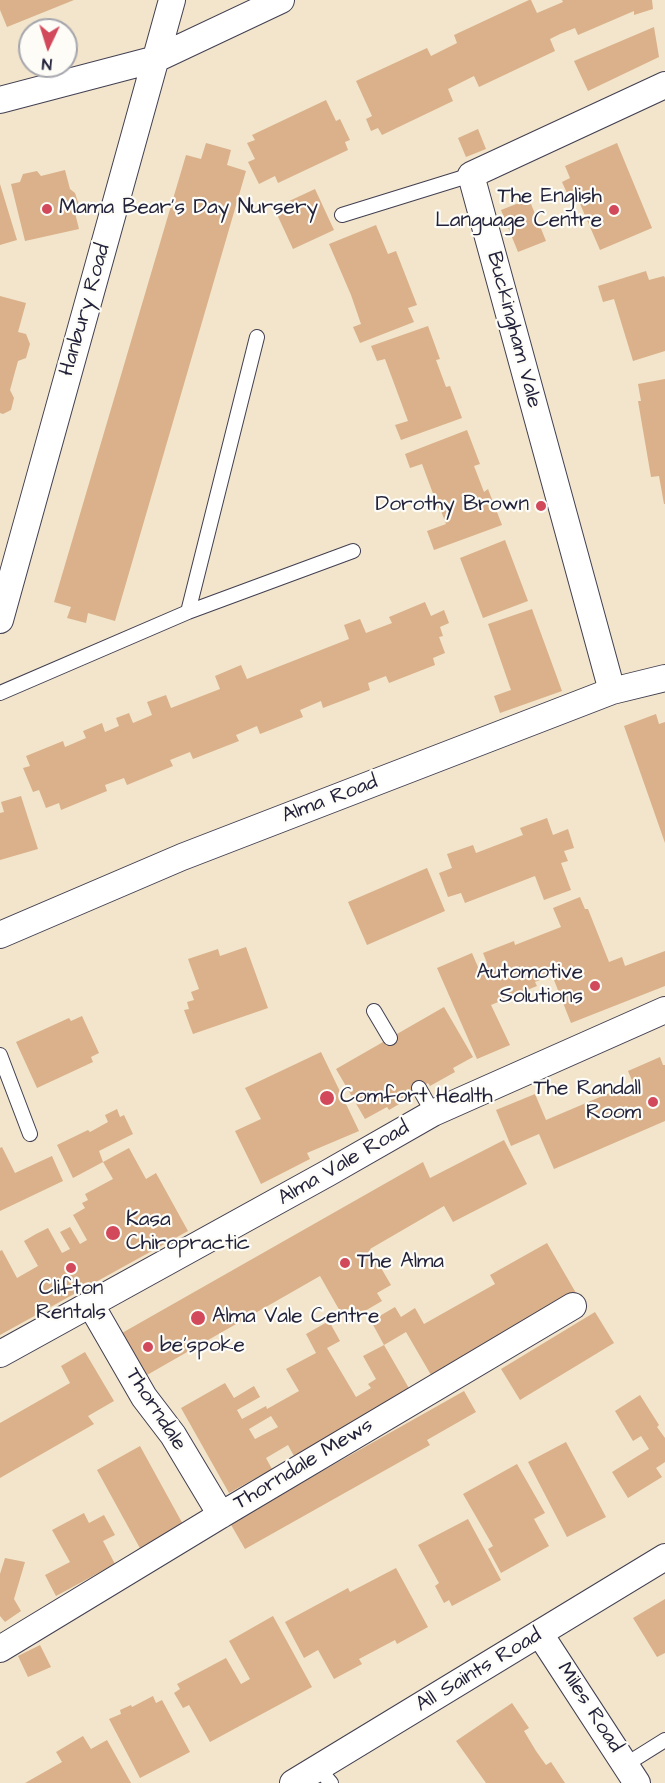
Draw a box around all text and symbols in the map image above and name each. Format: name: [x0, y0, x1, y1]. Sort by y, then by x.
north arrow: [18, 18, 78, 78]
text: N: [41, 53, 53, 75]
place label: The English Language Centre: [435, 185, 602, 235]
place label: Mama Bear's Day Nursery: [59, 196, 318, 222]
marker: Mama Bear's Day Nursery: [40, 202, 54, 216]
marker: The English Language Centre: [607, 203, 621, 217]
street label: Hanbury Road: [55, 241, 117, 379]
street label: Buckingham Vale: [480, 249, 546, 411]
place label: Dorothy Brown: [376, 493, 529, 519]
marker: Dorothy Brown: [534, 499, 548, 513]
street label: Alma Road: [279, 770, 381, 830]
place label: Automotive Solutions: [477, 961, 583, 1011]
marker: Automotive Solutions: [588, 979, 602, 993]
place label: The Randall Room: [534, 1077, 641, 1127]
place label: Comfort Health: [340, 1085, 493, 1111]
marker: Comfort Health: [318, 1089, 336, 1107]
marker: The Randall Room: [646, 1095, 660, 1109]
street label: Alma Vale Road: [274, 1116, 414, 1212]
place label: Kasa Chiropractic: [126, 1208, 250, 1258]
marker: Kasa Chiropractic: [104, 1224, 122, 1242]
place label: The Alma: [357, 1250, 444, 1276]
marker: The Alma: [338, 1256, 352, 1270]
marker: Clifton Rentals: [64, 1261, 78, 1275]
place label: Clifton Rentals: [36, 1277, 106, 1327]
place label: Alma Vale Centre: [212, 1305, 379, 1331]
marker: Alma Vale Centre: [189, 1309, 207, 1327]
place label: be'spoke: [160, 1334, 245, 1360]
marker: be'spoke: [141, 1340, 155, 1354]
street label: Thorndale: [119, 1364, 191, 1456]
street label: Thorndale Mews: [230, 1413, 378, 1517]
street label: All Saints Road: [412, 1624, 546, 1718]
street label: Miles Road: [551, 1658, 627, 1758]

